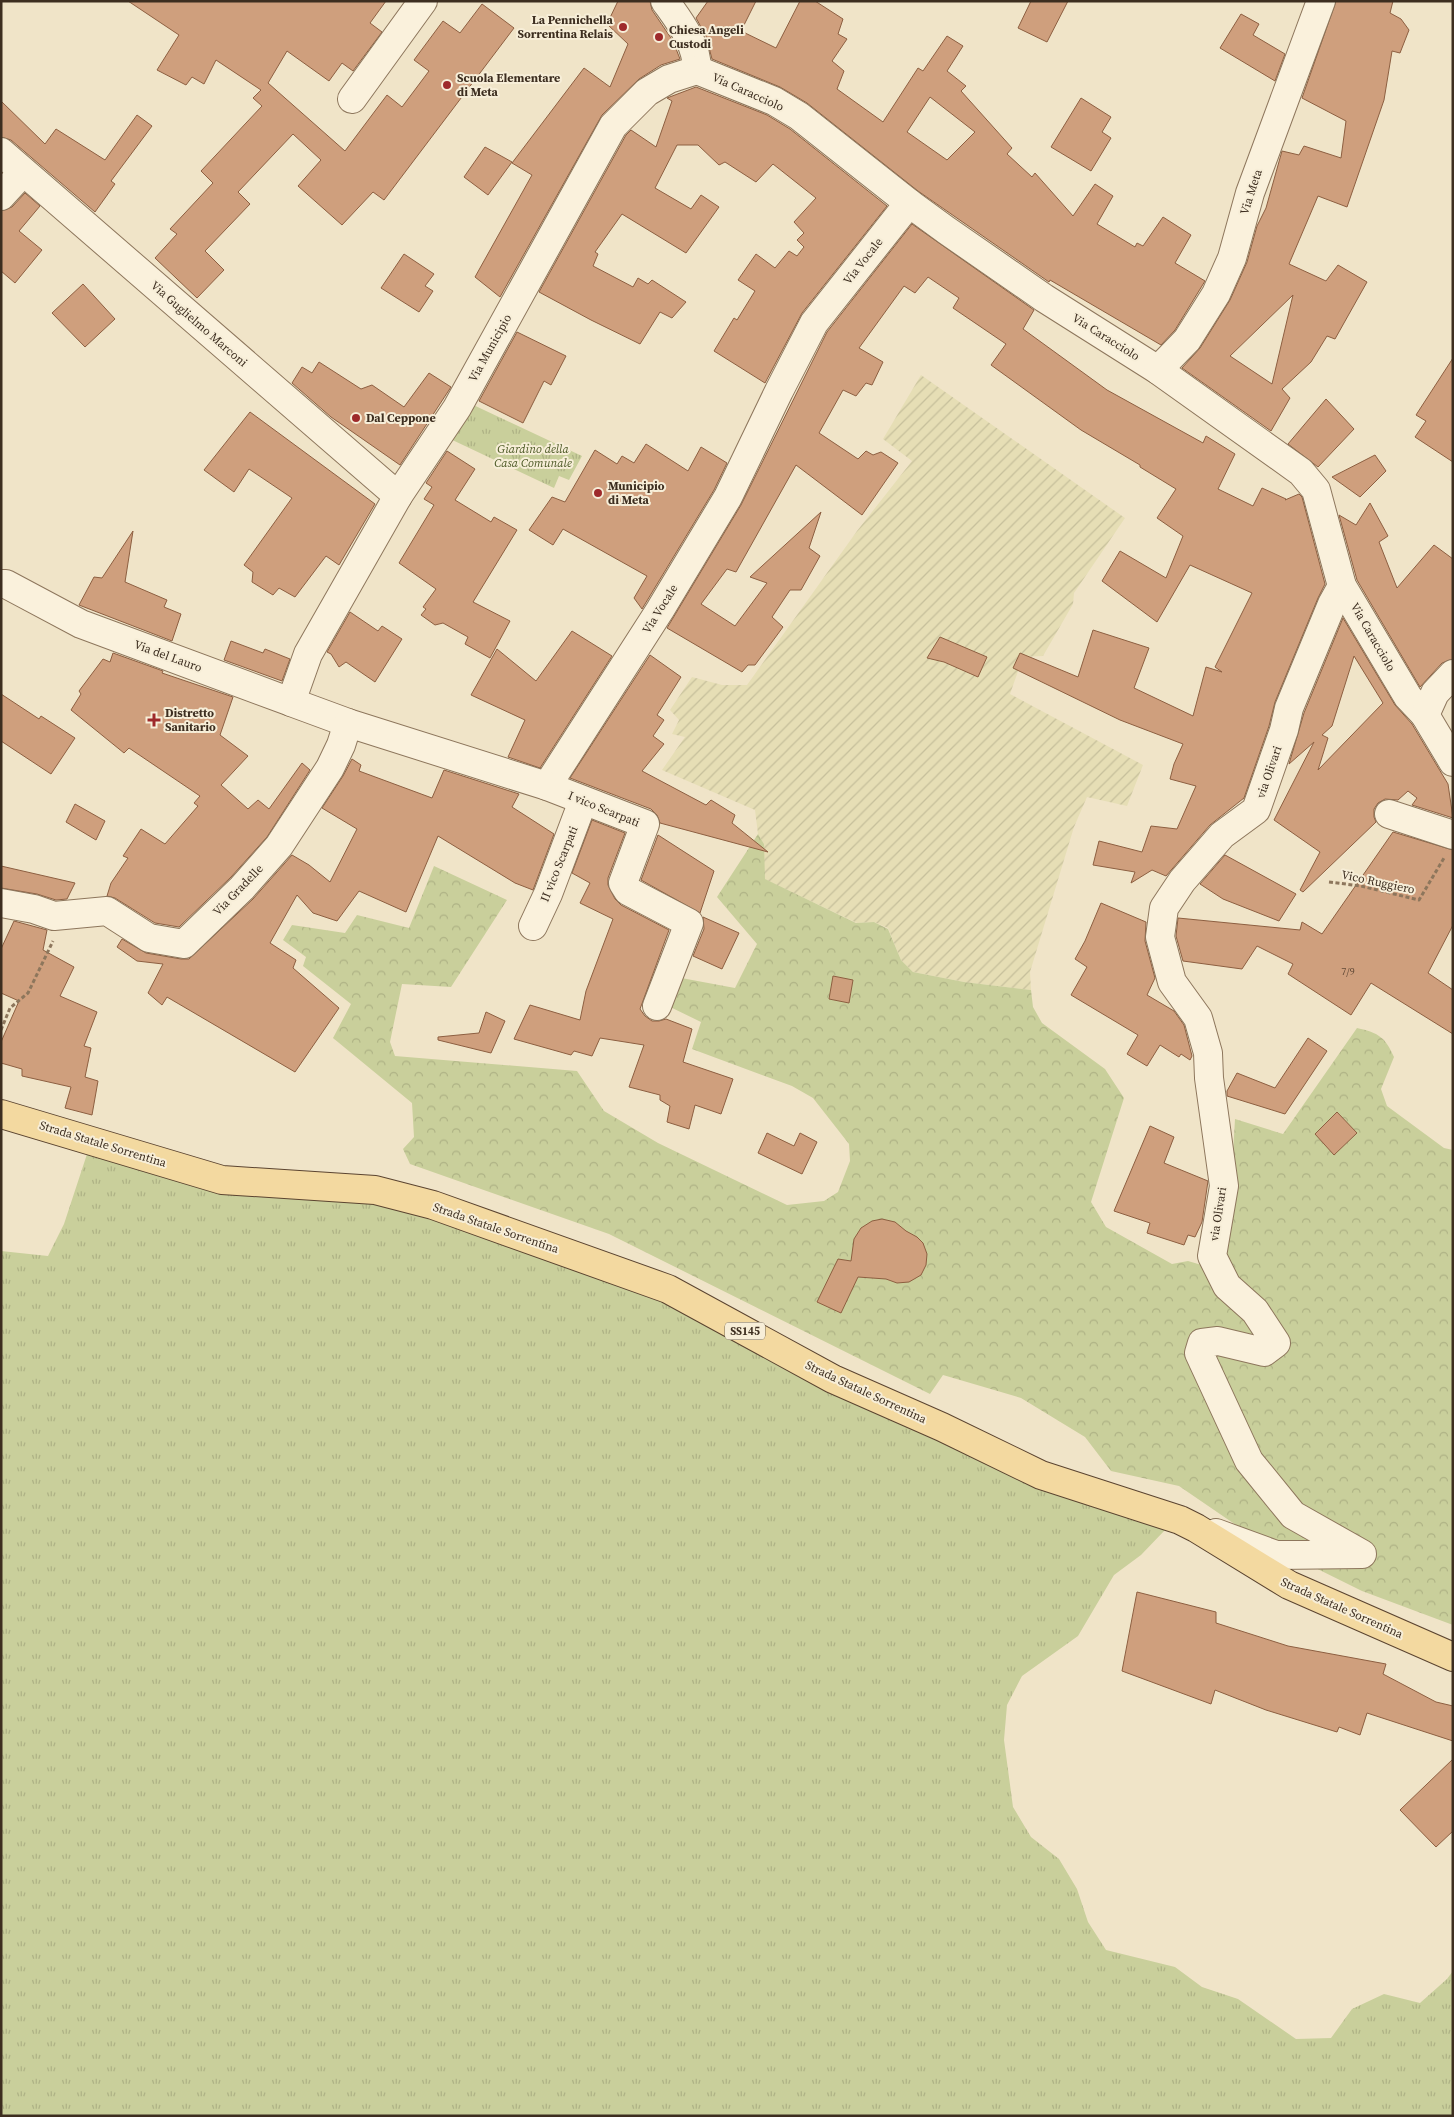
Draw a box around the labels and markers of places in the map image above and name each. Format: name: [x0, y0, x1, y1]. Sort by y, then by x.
place label: La Pennichella Sorrentina Relais: [517, 12, 614, 42]
marker: La Pennichella Sorrentina Relais: [617, 21, 629, 33]
place label: Chiesa Angeli Custodi: [669, 22, 744, 52]
marker: Chiesa Angeli Custodi: [653, 31, 665, 43]
place label: Scuola Elementare di Meta: [457, 70, 560, 100]
marker: Scuola Elementare di Meta: [441, 79, 453, 91]
place label: Dal Ceppone: [366, 410, 436, 426]
marker: Dal Ceppone: [350, 412, 362, 424]
place label: Municipio di Meta: [608, 478, 665, 508]
marker: Municipio di Meta: [592, 487, 604, 499]
place label: Distretto Sanitario: [165, 705, 216, 735]
marker: Distretto Sanitario: [147, 713, 161, 727]

